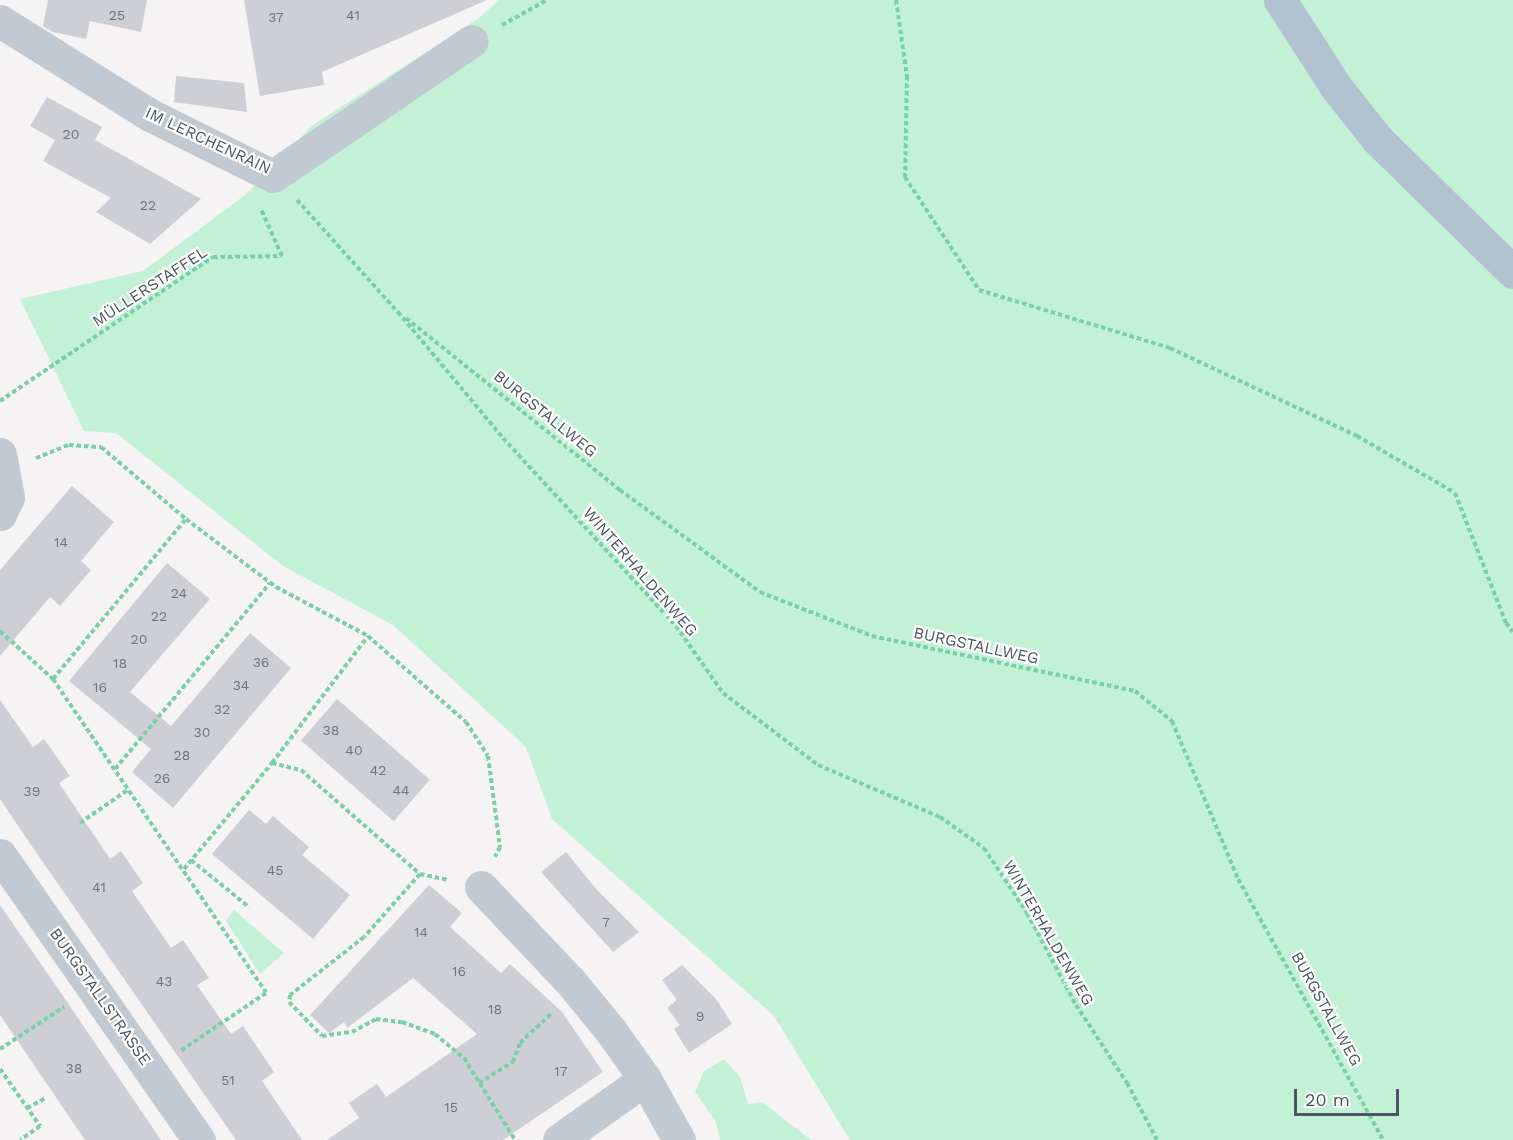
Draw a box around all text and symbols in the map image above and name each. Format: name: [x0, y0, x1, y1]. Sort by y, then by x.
house number: 25: [109, 7, 125, 23]
house number: 41: [346, 7, 360, 23]
house number: 37: [268, 9, 284, 25]
street label: IM LERCHENRAIN: [142, 103, 274, 179]
house number: 20: [63, 126, 79, 142]
house number: 22: [140, 197, 156, 213]
street label: MÜLLERSTAFFEL: [89, 243, 211, 331]
street label: BURGSTALLWEG: [489, 366, 601, 462]
street label: WINTERHALDENWEG: [579, 504, 701, 640]
house number: 14: [54, 534, 68, 550]
house number: 24: [171, 585, 187, 601]
house number: 22: [151, 608, 167, 624]
street label: BURGSTALLWEG: [912, 623, 1040, 669]
house number: 20: [131, 631, 147, 647]
house number: 36: [253, 654, 269, 670]
house number: 18: [113, 655, 127, 671]
house number: 34: [233, 677, 249, 693]
house number: 16: [93, 679, 107, 695]
house number: 32: [214, 701, 230, 717]
house number: 38: [323, 722, 339, 738]
house number: 30: [194, 724, 210, 740]
house number: 40: [345, 742, 363, 758]
house number: 28: [174, 747, 190, 763]
house number: 42: [370, 762, 386, 778]
house number: 26: [154, 770, 170, 786]
house number: 44: [392, 782, 410, 798]
house number: 39: [24, 783, 40, 799]
street label: WINTERHALDENWEG: [999, 857, 1097, 1009]
house number: 45: [267, 862, 283, 878]
house number: 41: [92, 879, 106, 895]
house number: 7: [602, 914, 610, 930]
house number: 14: [414, 924, 428, 940]
street label: BURGSTALLSTRASSE: [45, 925, 155, 1069]
street label: BURGSTALLWEG: [1287, 949, 1365, 1069]
house number: 16: [452, 963, 466, 979]
house number: 43: [156, 973, 172, 989]
house number: 18: [488, 1001, 502, 1017]
house number: 9: [696, 1008, 704, 1024]
house number: 38: [66, 1060, 82, 1076]
house number: 17: [554, 1063, 568, 1079]
house number: 51: [221, 1072, 235, 1088]
scale bar: [1297, 1077, 1402, 1115]
text: 20 m: [1305, 1089, 1350, 1110]
house number: 15: [444, 1099, 458, 1115]

